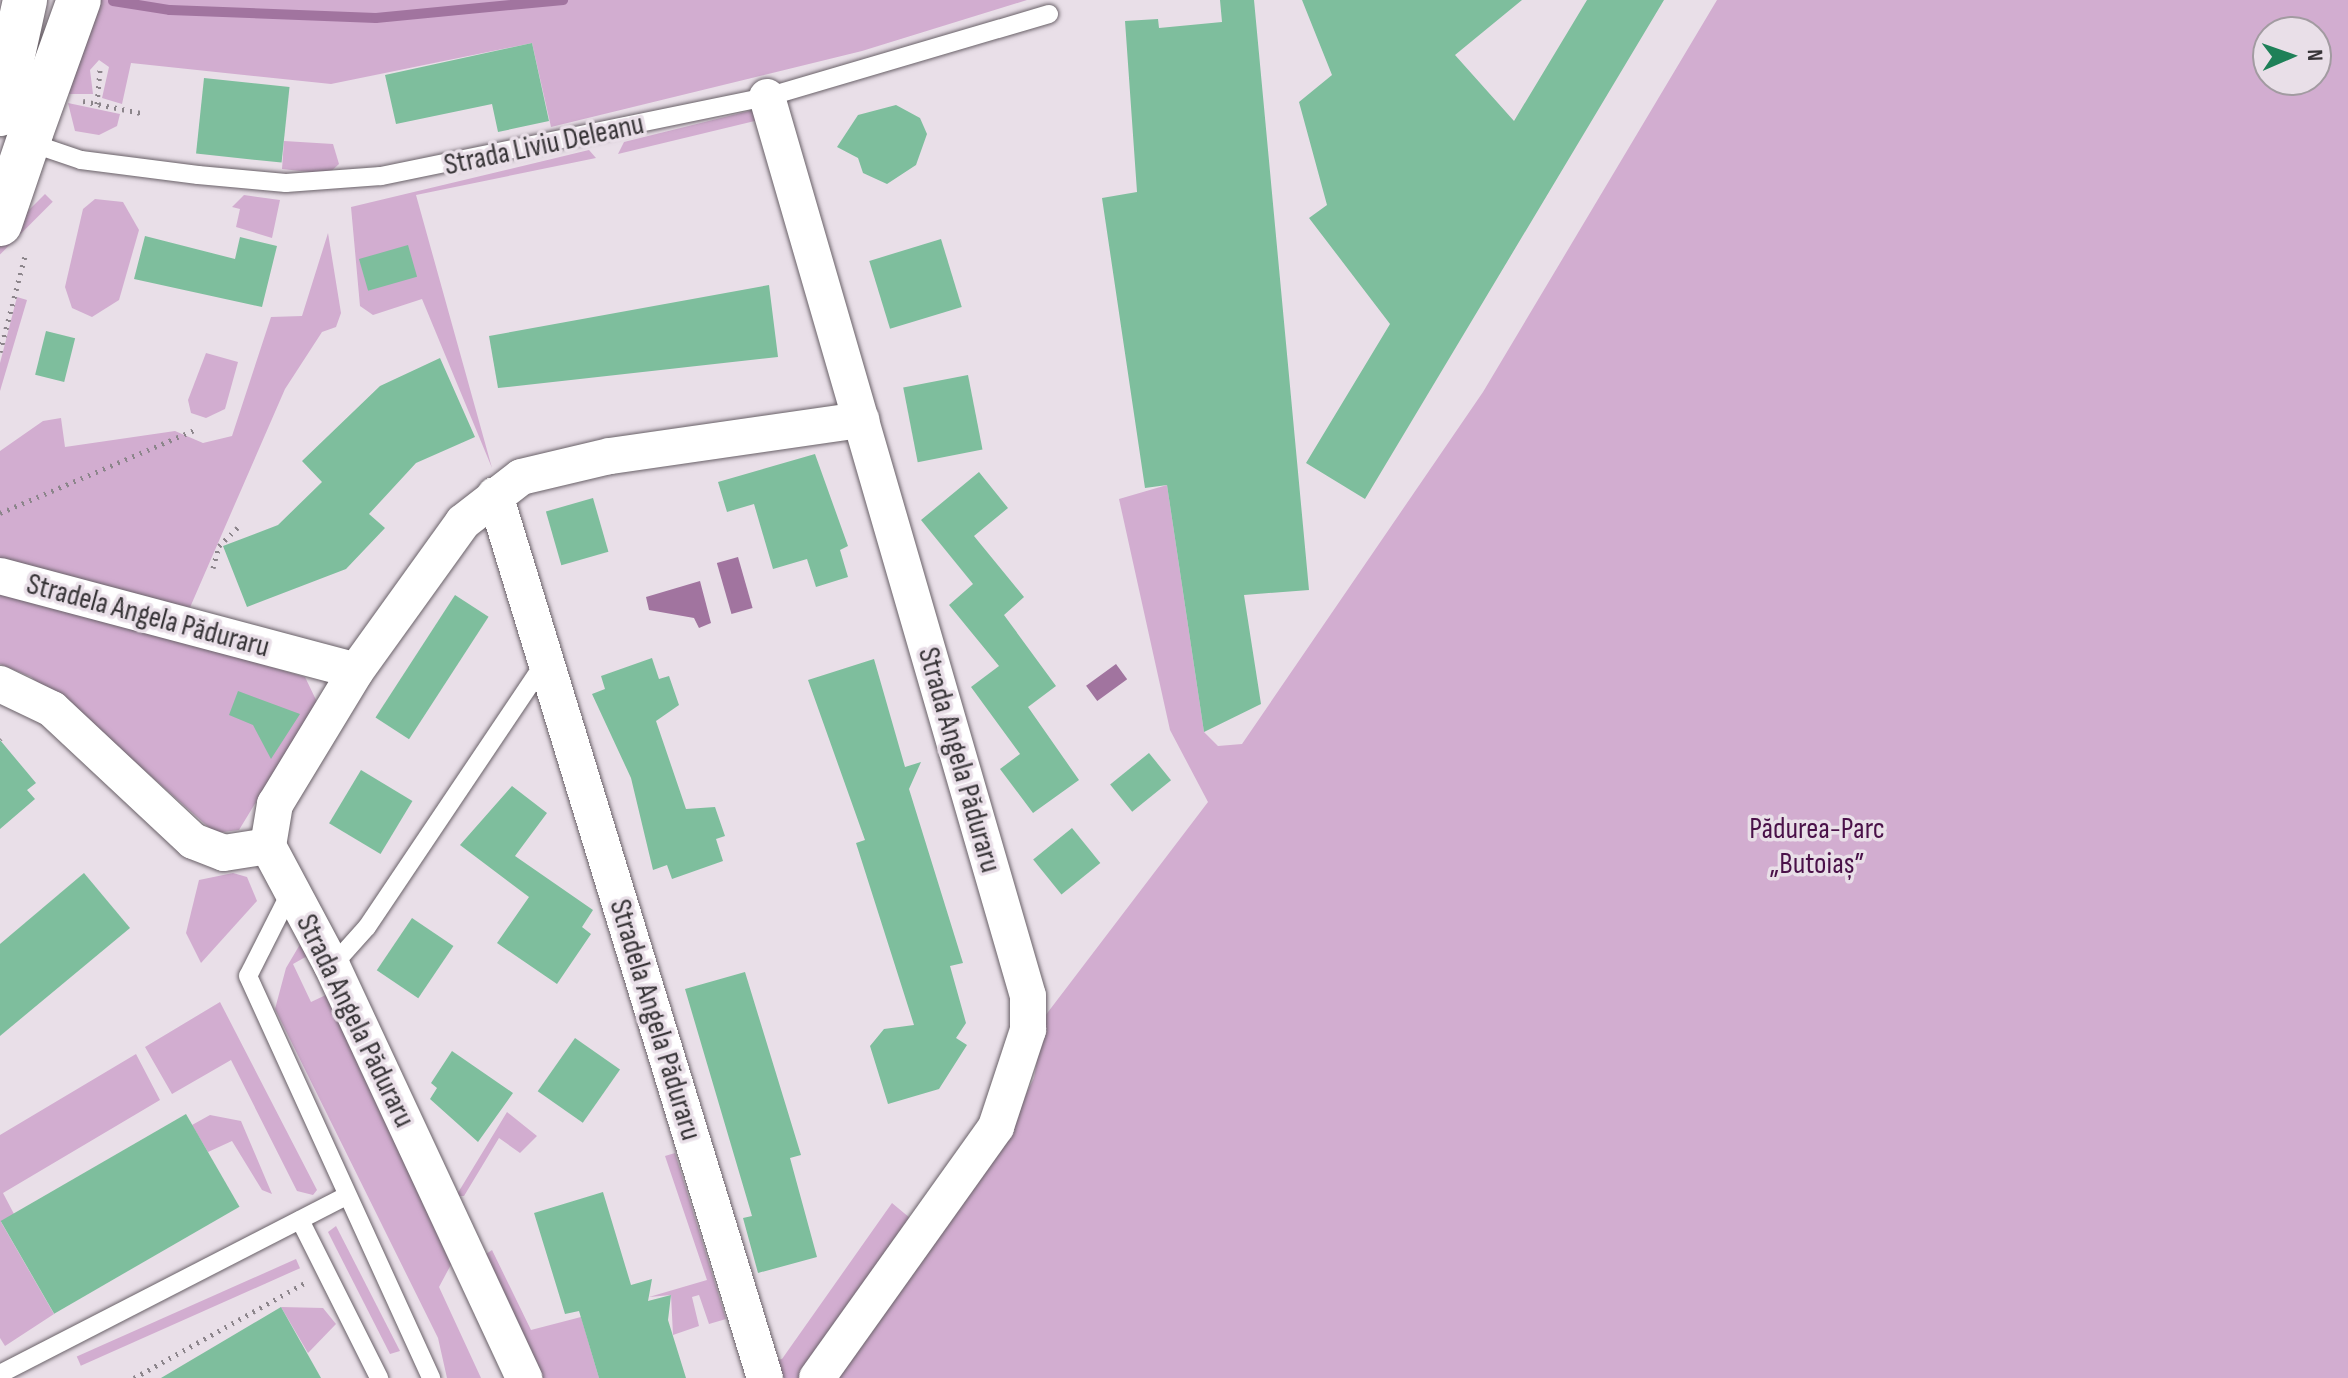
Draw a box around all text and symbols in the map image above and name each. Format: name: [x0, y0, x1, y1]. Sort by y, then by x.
north arrow: [2252, 16, 2332, 96]
text: N: [2301, 49, 2328, 62]
street label: Strada Liviu Deleanu: [441, 106, 647, 184]
street label: Stradela Angela Păduraru: [23, 566, 273, 666]
street label: Strada Angela Păduraru: [910, 643, 1008, 877]
park label: Pădurea-Parc „Butoiaș”: [1749, 811, 1885, 882]
street label: Stradela Angela Păduraru: [601, 895, 709, 1145]
street label: Strada Angela Păduraru: [288, 909, 422, 1133]

